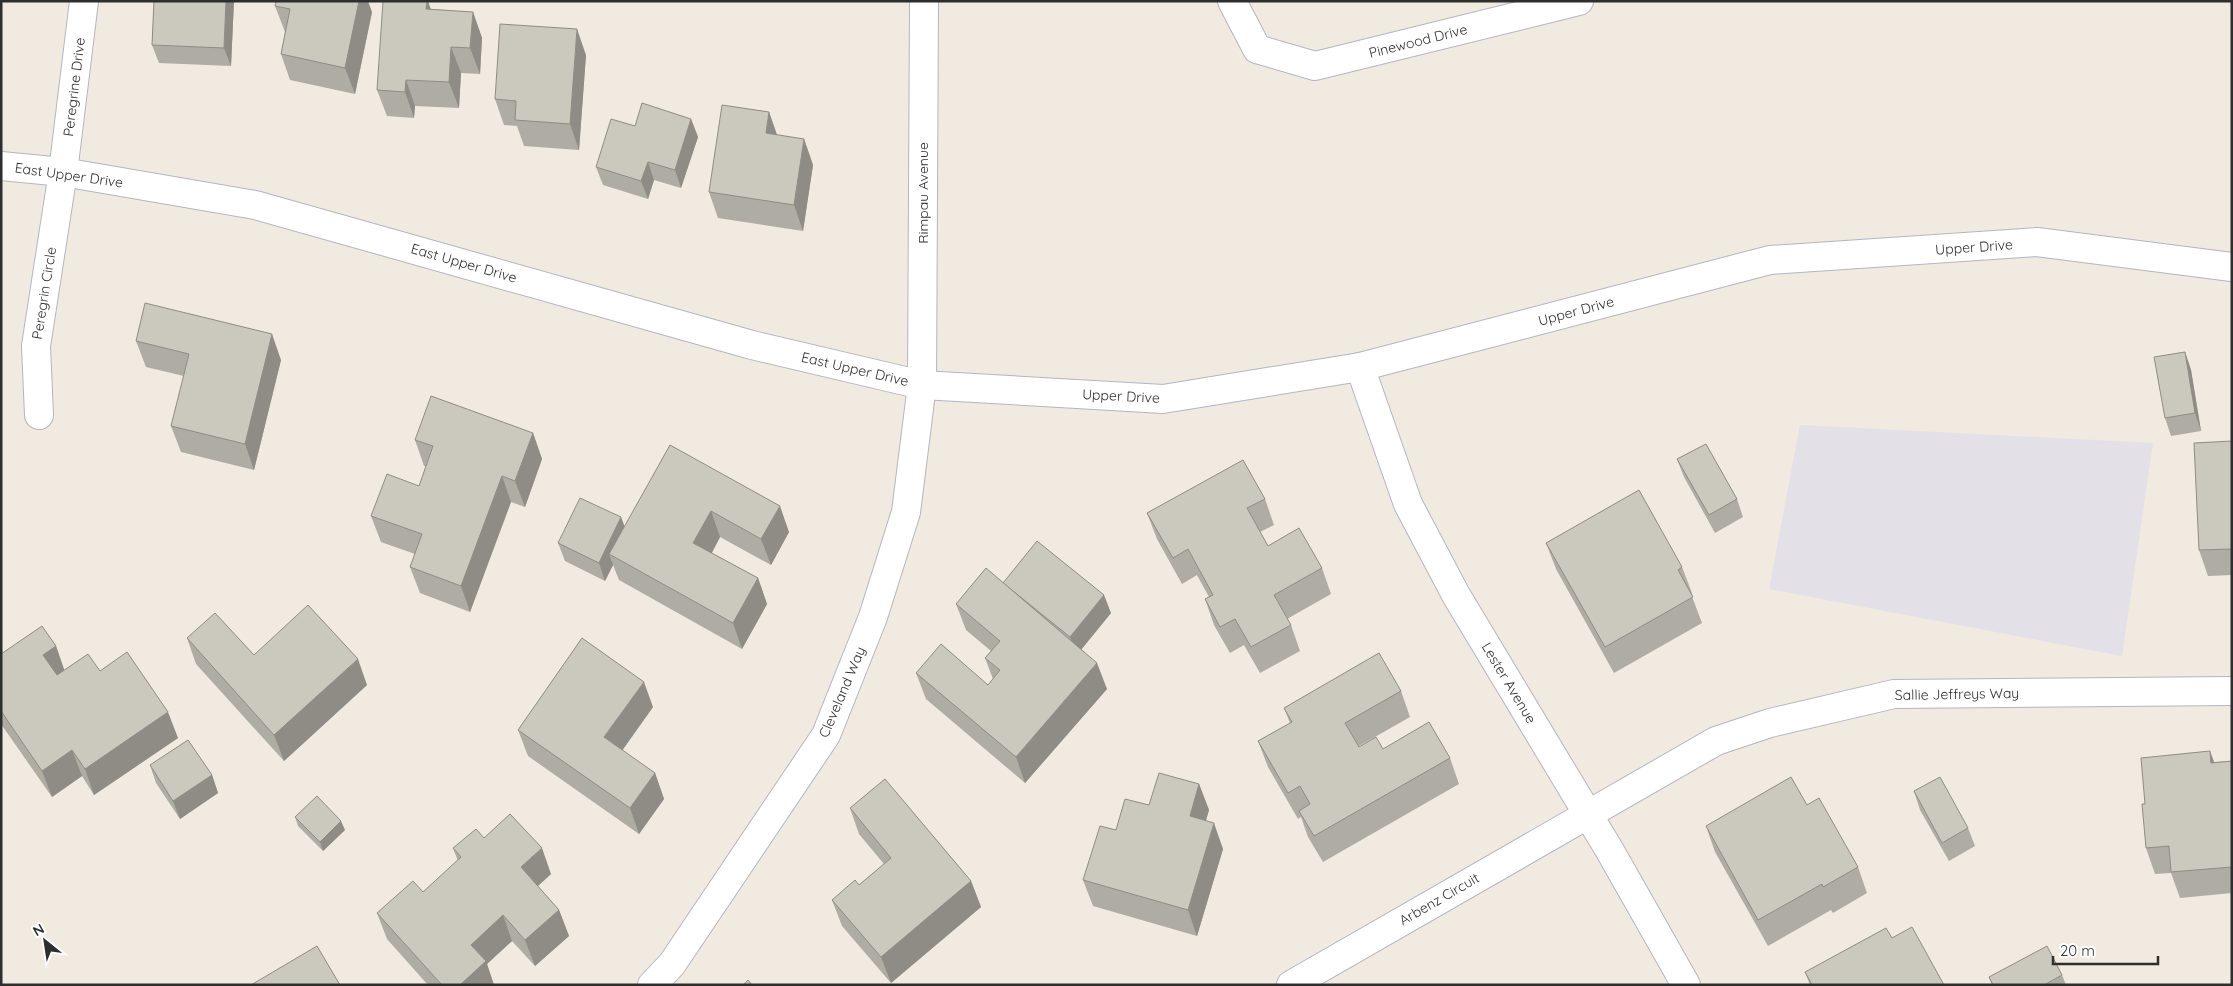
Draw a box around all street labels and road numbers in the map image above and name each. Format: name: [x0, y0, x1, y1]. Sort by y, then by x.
street label: Pinewood Drive: [1367, 20, 1469, 62]
street label: Peregrine Drive: [59, 36, 89, 138]
street label: Rimpau Avenue: [914, 142, 932, 244]
street label: East Upper Drive: [14, 158, 124, 192]
street label: Upper Drive: [1935, 235, 2014, 259]
street label: East Upper Drive: [409, 239, 519, 287]
street label: Peregrin Circle: [28, 245, 60, 341]
street label: Upper Drive: [1536, 292, 1616, 330]
street label: East Upper Drive: [800, 348, 910, 390]
street label: Upper Drive: [1082, 385, 1160, 407]
street label: Lester Avenue: [1478, 639, 1540, 727]
street label: Cleveland Way: [815, 644, 869, 740]
street label: Sallie Jeffreys Way: [1895, 684, 2019, 704]
street label: Arbenz Circuit: [1396, 869, 1483, 929]

